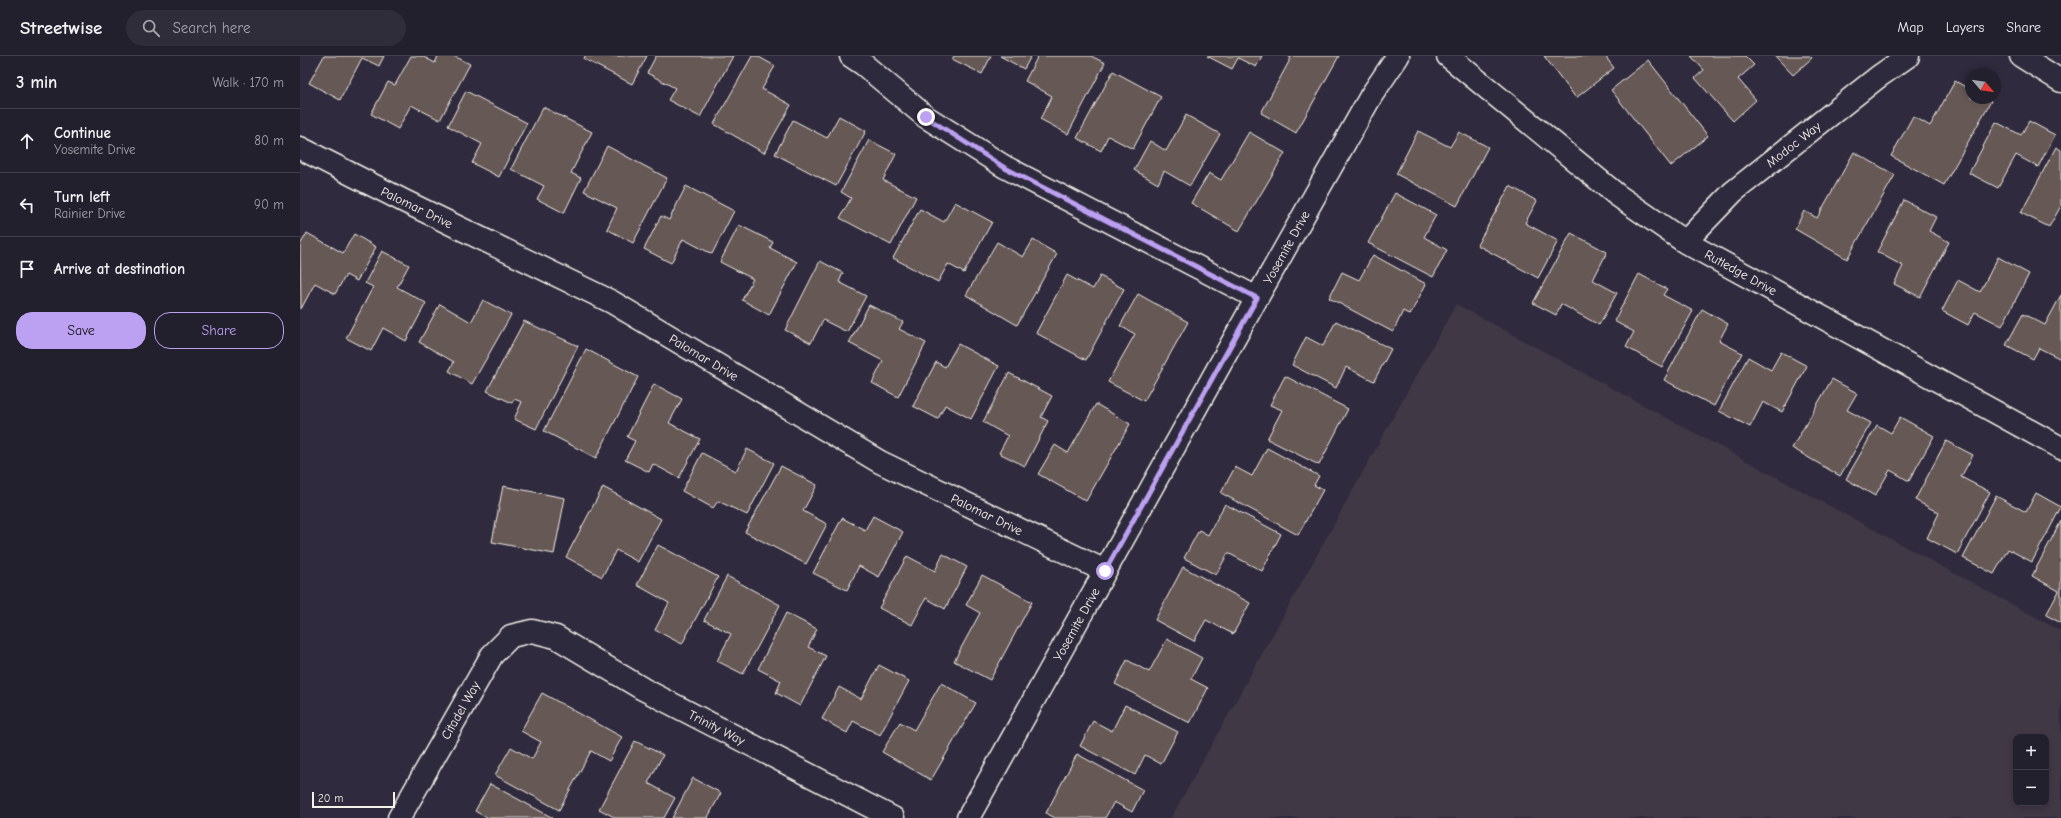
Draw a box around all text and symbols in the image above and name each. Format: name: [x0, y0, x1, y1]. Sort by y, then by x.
search box: [126, 10, 406, 46]
text: Streetwise: [20, 17, 102, 39]
icon: search: [140, 17, 162, 39]
text: Search here: [172, 19, 250, 37]
text: Map: [1897, 19, 1924, 36]
text: Layers: [1946, 19, 1984, 36]
text: Share: [2006, 19, 2041, 36]
north arrow: [1965, 68, 2001, 104]
text: 3 min: [16, 73, 57, 92]
text: Walk · 170 m: [212, 75, 284, 90]
route end: [917, 108, 935, 126]
street label: Modoc Way: [1763, 118, 1824, 170]
text: Continue: [54, 124, 111, 142]
icon: ahead: [16, 130, 38, 152]
text: 80 m: [254, 133, 284, 148]
text: Yosemite Drive: [54, 142, 135, 157]
street label: Palomar Drive: [378, 184, 456, 232]
text: Turn left: [54, 188, 110, 206]
icon: left: [16, 194, 38, 216]
text: 90 m: [254, 197, 284, 212]
text: Rainier Drive: [54, 206, 125, 221]
street label: Yosemite Drive: [1260, 208, 1313, 287]
street label: Rutledge Drive: [1702, 246, 1780, 299]
icon: arrive: [16, 258, 38, 280]
text: Arrive at destination: [54, 260, 185, 278]
button: Save: [16, 312, 146, 349]
button: Share: [154, 312, 284, 349]
street label: Palomar Drive: [666, 331, 741, 384]
street label: Palomar Drive: [948, 491, 1026, 539]
route start: [1096, 562, 1114, 580]
street label: Yosemite Drive: [1050, 585, 1103, 664]
street label: Citadel Way: [438, 678, 483, 742]
street label: Trinity Way: [686, 707, 748, 748]
map controls: [2013, 734, 2049, 806]
button: +: [2013, 734, 2049, 770]
button: −: [2013, 770, 2049, 806]
scale bar: [312, 790, 395, 809]
text: 20 m: [318, 792, 343, 805]

